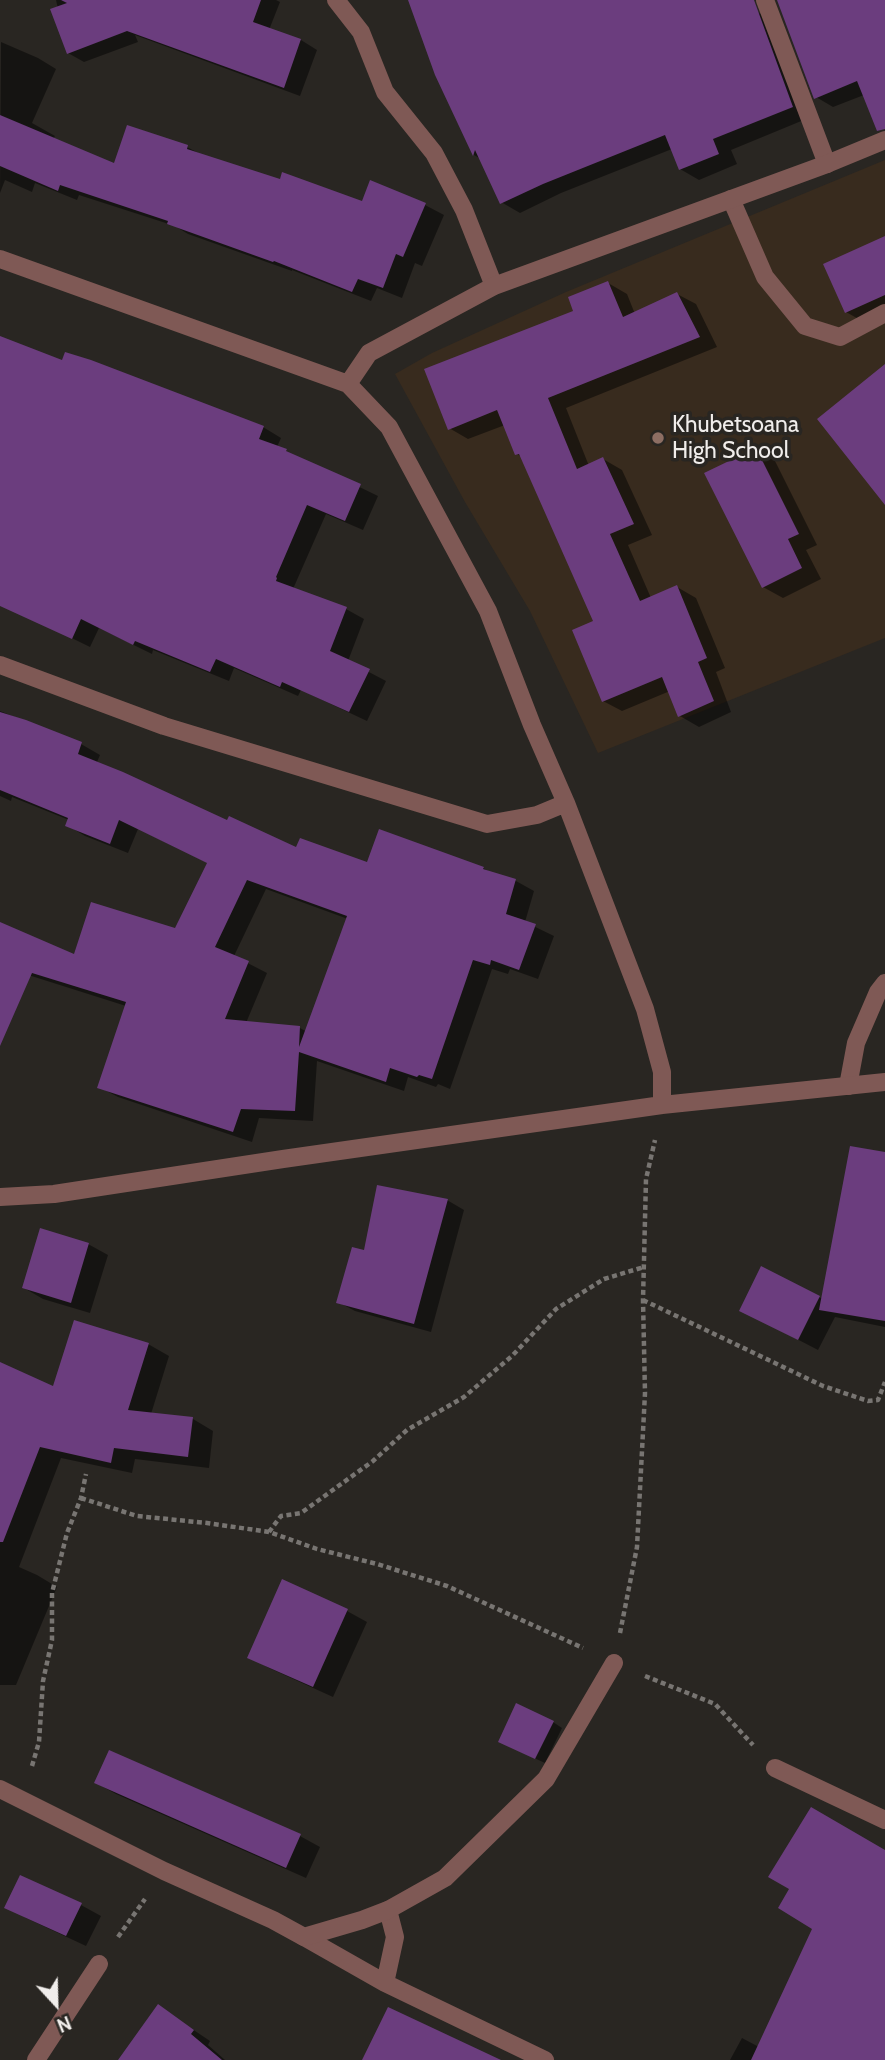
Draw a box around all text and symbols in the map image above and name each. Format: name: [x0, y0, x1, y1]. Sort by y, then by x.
place label: Khubetsoana High School: [672, 411, 799, 465]
marker: Khubetsoana High School: [650, 430, 666, 446]
north arrow: [21, 1969, 91, 2039]
text: N: [54, 2011, 75, 2037]

